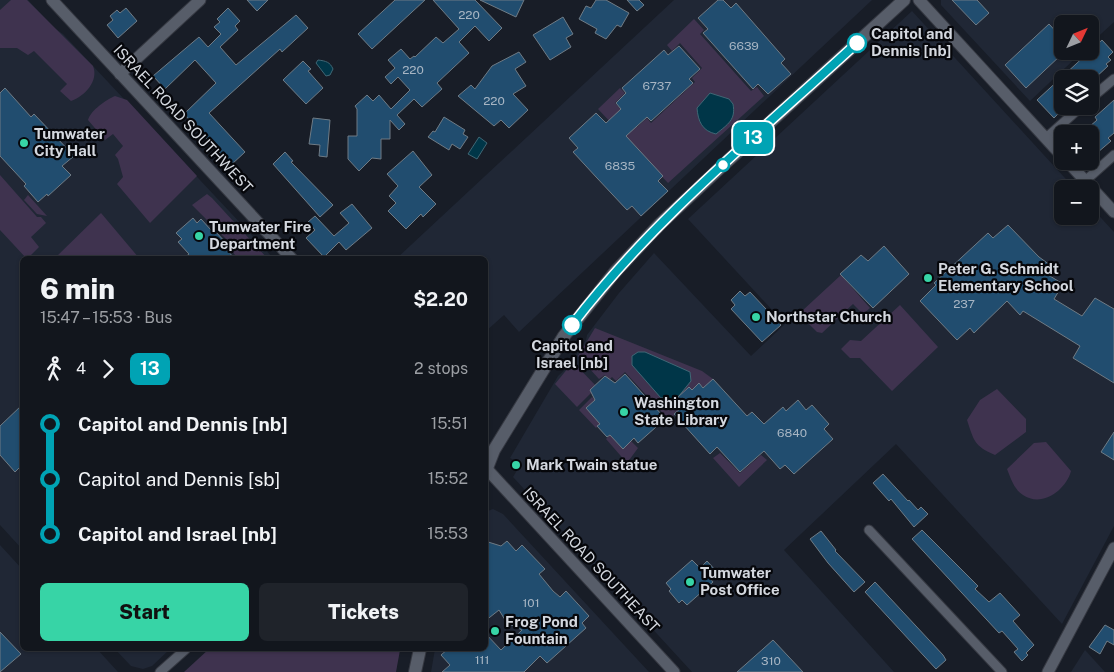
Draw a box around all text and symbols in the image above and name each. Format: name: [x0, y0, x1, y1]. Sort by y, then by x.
house number: 220: [458, 8, 480, 22]
north arrow: [1054, 15, 1099, 60]
map controls: [1054, 15, 1099, 225]
place label: Capitol and Dennis [nb]: [871, 25, 953, 59]
marker: Capitol and Dennis [nb]: [847, 33, 867, 53]
house number: 6639: [729, 39, 759, 53]
street label: ISRAEL ROAD SOUTHWEST: [110, 41, 256, 196]
house number: 220: [402, 63, 424, 77]
button: layers: [1054, 70, 1099, 115]
house number: 6737: [643, 79, 671, 93]
house number: 220: [483, 94, 505, 108]
line badge: 13: [730, 122, 776, 154]
place label: Tumwater City Hall: [34, 125, 105, 159]
button: +: [1054, 125, 1099, 170]
text: 13: [743, 127, 763, 148]
marker: Tumwater City Hall: [18, 137, 30, 149]
unlabelled marker: [716, 158, 730, 172]
house number: 6835: [605, 159, 635, 173]
button: −: [1054, 180, 1099, 225]
place label: Tumwater Fire Department: [209, 218, 311, 252]
marker: Tumwater Fire Department: [193, 230, 205, 242]
place label: Peter G. Schmidt Elementary School: [938, 260, 1074, 294]
text: 6 min: [40, 272, 115, 305]
marker: Peter G. Schmidt Elementary School: [922, 272, 934, 284]
text: $2.20: [413, 288, 468, 310]
house number: 237: [953, 297, 975, 311]
text: 15:47 – 15:53 · Bus: [40, 308, 172, 327]
place label: Northstar Church: [766, 308, 891, 325]
marker: Northstar Church: [750, 311, 762, 323]
marker: Capitol and Israel [nb]: [562, 315, 582, 335]
place label: Capitol and Israel [nb]: [531, 337, 613, 371]
icon: walk: [40, 355, 68, 383]
icon: forward: [94, 355, 122, 383]
text: 13: [140, 358, 160, 379]
text: 4: [76, 359, 86, 378]
text: 2 stops: [414, 359, 468, 378]
place label: Washington State Library: [634, 394, 728, 428]
marker: Washington State Library: [618, 406, 630, 418]
text: Capitol and Dennis [nb]: [78, 413, 288, 435]
text: 15:51: [431, 414, 468, 433]
house number: 6840: [777, 426, 807, 440]
place label: Mark Twain statue: [526, 456, 657, 473]
marker: Mark Twain statue: [510, 459, 522, 471]
text: Capitol and Dennis [sb]: [78, 468, 280, 490]
text: 15:52: [428, 469, 468, 488]
street label: ISRAEL ROAD SOUTHEAST: [520, 484, 663, 636]
text: Capitol and Israel [nb]: [78, 523, 277, 545]
text: 15:53: [427, 524, 468, 543]
place label: Tumwater Post Office: [700, 564, 780, 598]
marker: Tumwater Post Office: [684, 576, 696, 588]
button: Start: [40, 583, 249, 641]
button: Tickets: [259, 583, 468, 641]
house number: 101: [522, 596, 540, 610]
place label: Frog Pond Fountain: [505, 613, 578, 647]
marker: Frog Pond Fountain: [489, 625, 501, 637]
house number: 111: [475, 653, 489, 667]
house number: 310: [761, 654, 781, 668]

